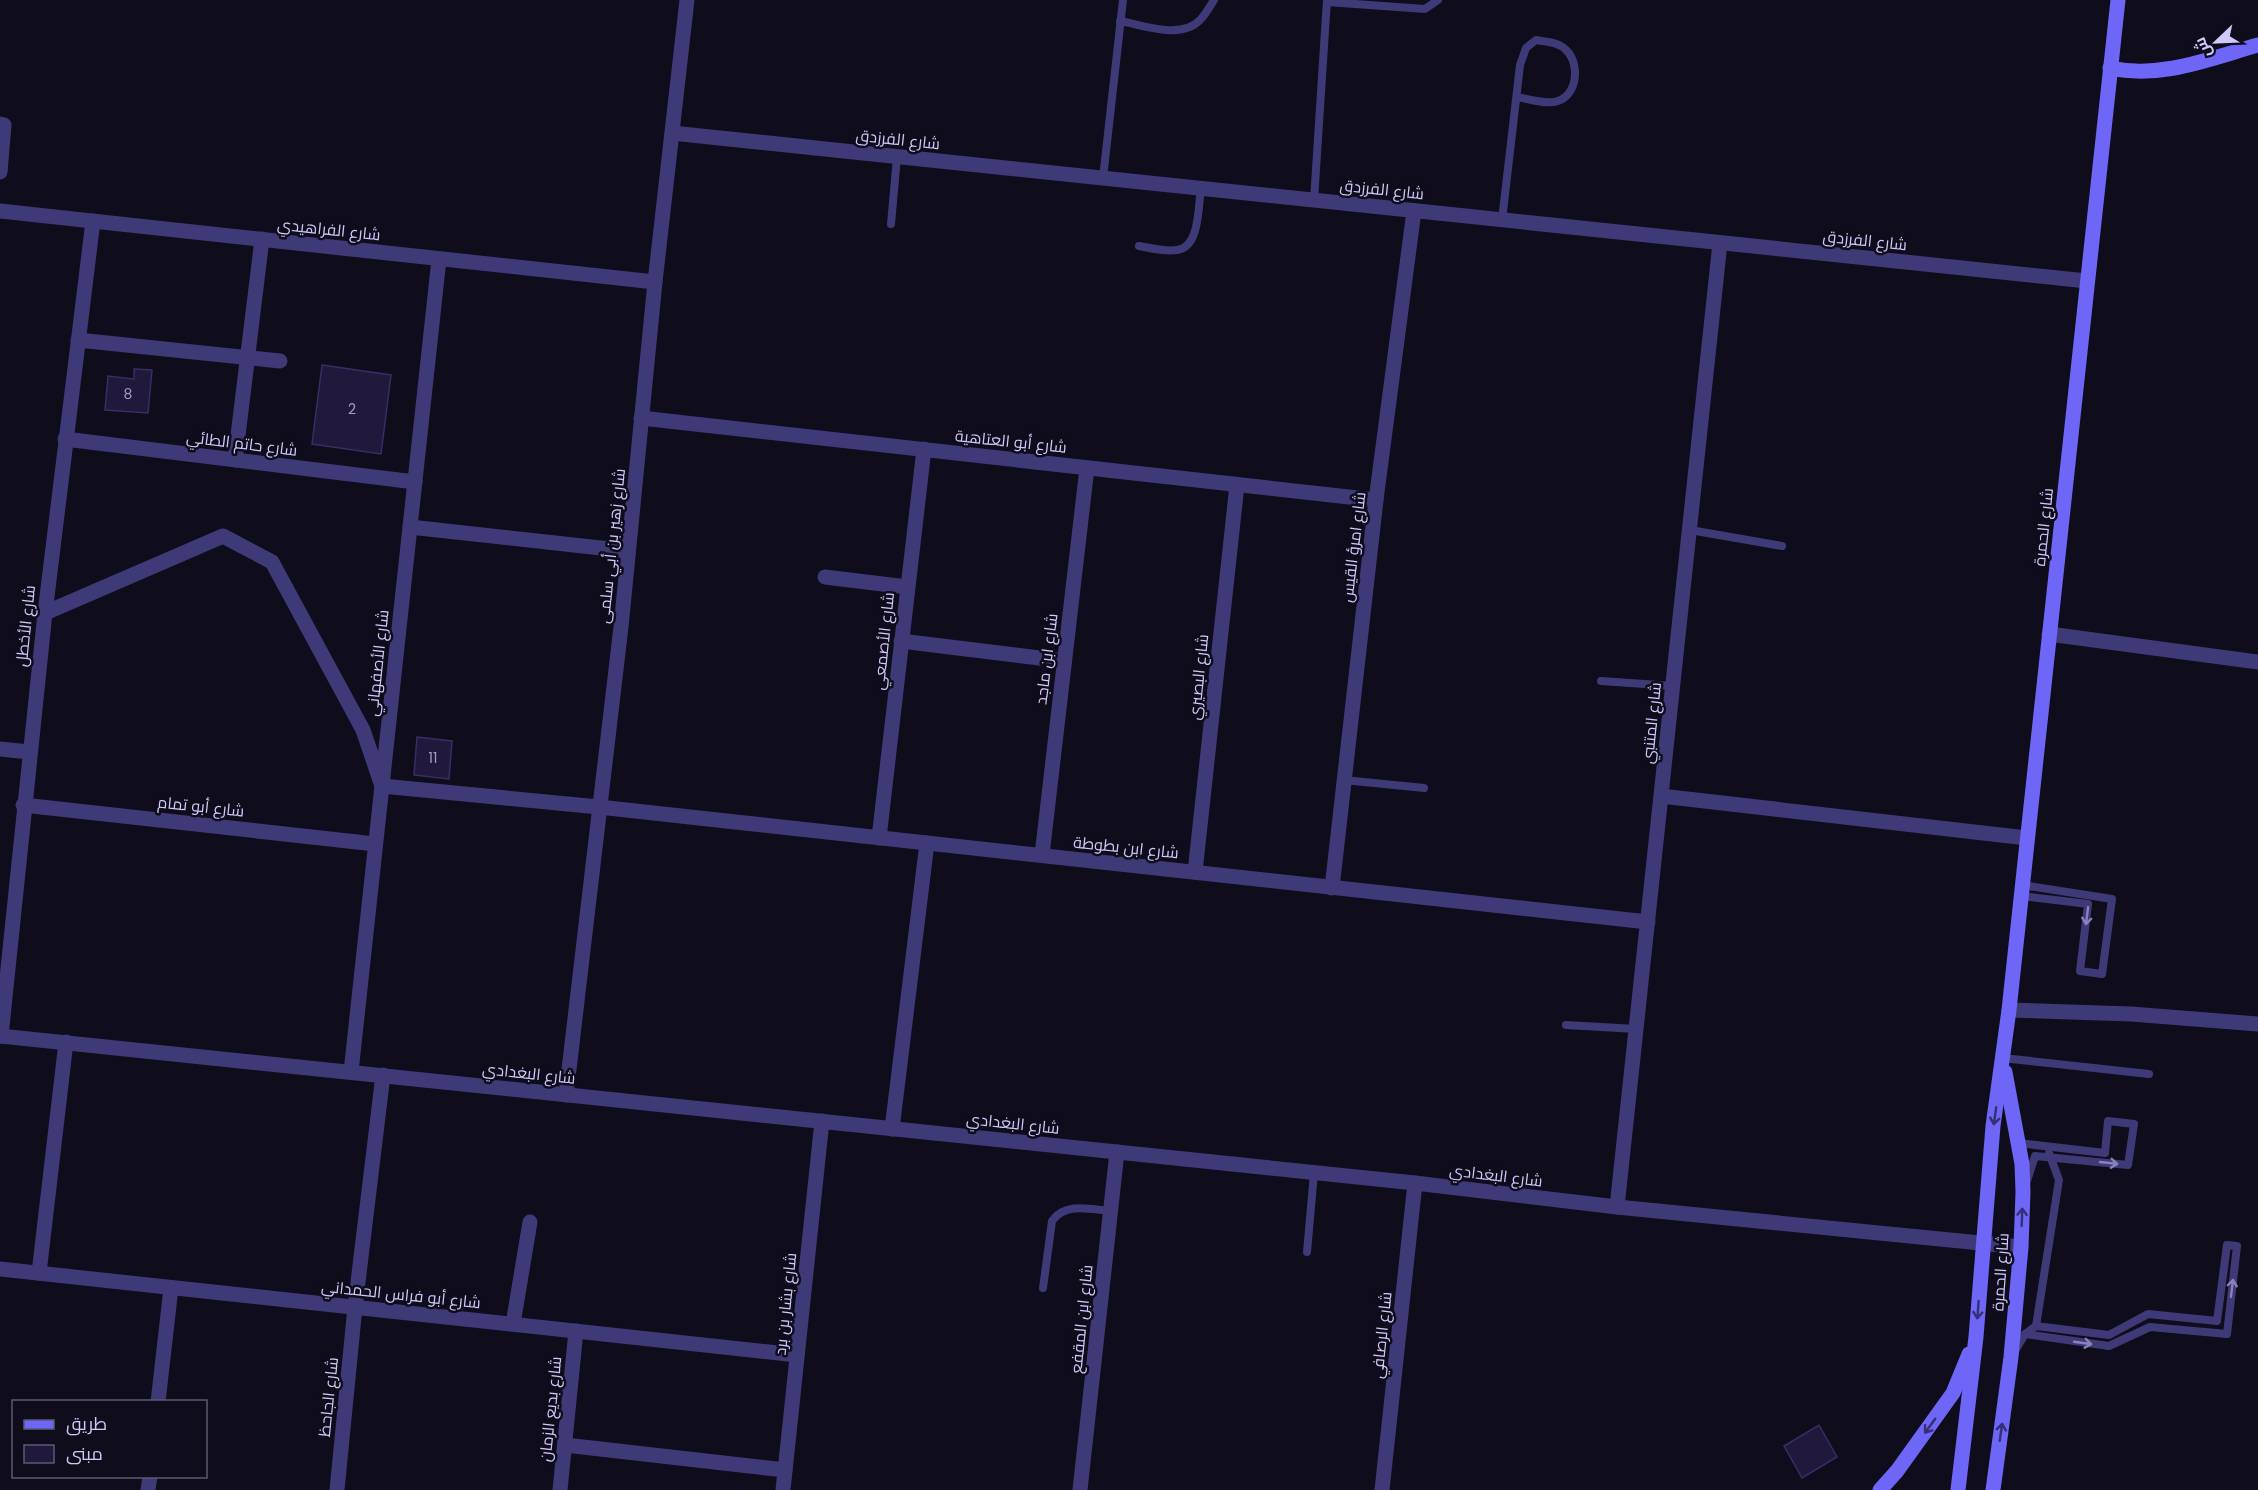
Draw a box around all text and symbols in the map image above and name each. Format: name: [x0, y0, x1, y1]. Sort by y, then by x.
north arrow: [2186, 12, 2246, 72]
text: ش: [2188, 34, 2217, 62]
street label: شارع الفرزدق: [855, 124, 941, 155]
street label: شارع الفرزدق: [1339, 174, 1425, 205]
street label: شارع الفراهيدي: [276, 213, 382, 248]
street label: شارع الفرزدق: [1822, 225, 1908, 256]
house number: 8: [124, 384, 133, 404]
house number: 2: [348, 399, 356, 419]
street label: شارع أبو العتاهية: [954, 424, 1068, 459]
street label: شارع حاتم الطائي: [185, 425, 299, 464]
street label: شارع زهير بن أبي سلمى: [592, 467, 633, 625]
street label: شارع الحمرة: [2028, 487, 2059, 567]
street label: شارع امرؤ القيس: [1335, 490, 1372, 604]
street label: شارع الأخطل: [10, 584, 41, 668]
street label: شارع الأصمعي: [867, 591, 902, 691]
street label: شارع الأصفهاني: [360, 609, 397, 718]
street label: شارع ابن ماجد: [1029, 612, 1064, 706]
street label: شارع البصيري: [1183, 633, 1216, 721]
street label: شارع المتنبي: [1636, 681, 1669, 765]
house number: 11: [429, 748, 437, 768]
street label: شارع أبو تمام: [156, 791, 245, 822]
street label: شارع ابن بطوطة: [1072, 831, 1180, 864]
one-way arrow: [2081, 906, 2092, 926]
street label: شارع البغدادي: [481, 1057, 577, 1092]
one-way arrow: [1989, 1105, 2000, 1125]
street label: شارع البغدادي: [965, 1107, 1061, 1142]
street label: شارع البغدادي: [1448, 1158, 1544, 1195]
one-way arrow: [2098, 1158, 2118, 1169]
one-way arrow: [2017, 1208, 2028, 1228]
street label: شارع الحمرة: [1986, 1232, 2015, 1312]
street label: شارع بشار بن برد: [769, 1252, 802, 1356]
street label: شارع ابن المقفع: [1064, 1263, 1099, 1375]
street label: شارع أبو فراس الحمداني: [320, 1275, 482, 1316]
one-way arrow: [2227, 1279, 2238, 1299]
street label: شارع الرصافي: [1365, 1290, 1399, 1380]
one-way arrow: [1972, 1299, 1983, 1319]
one-way arrow: [2072, 1337, 2092, 1348]
street label: شارع بديع الزمان: [534, 1355, 567, 1463]
street label: شارع الجاحظ: [313, 1356, 344, 1438]
legend: [12, 1400, 207, 1478]
text: طريق: [66, 1411, 107, 1436]
one-way arrow: [1924, 1418, 1937, 1434]
one-way arrow: [1996, 1423, 2007, 1442]
text: مبنى: [66, 1441, 103, 1466]

